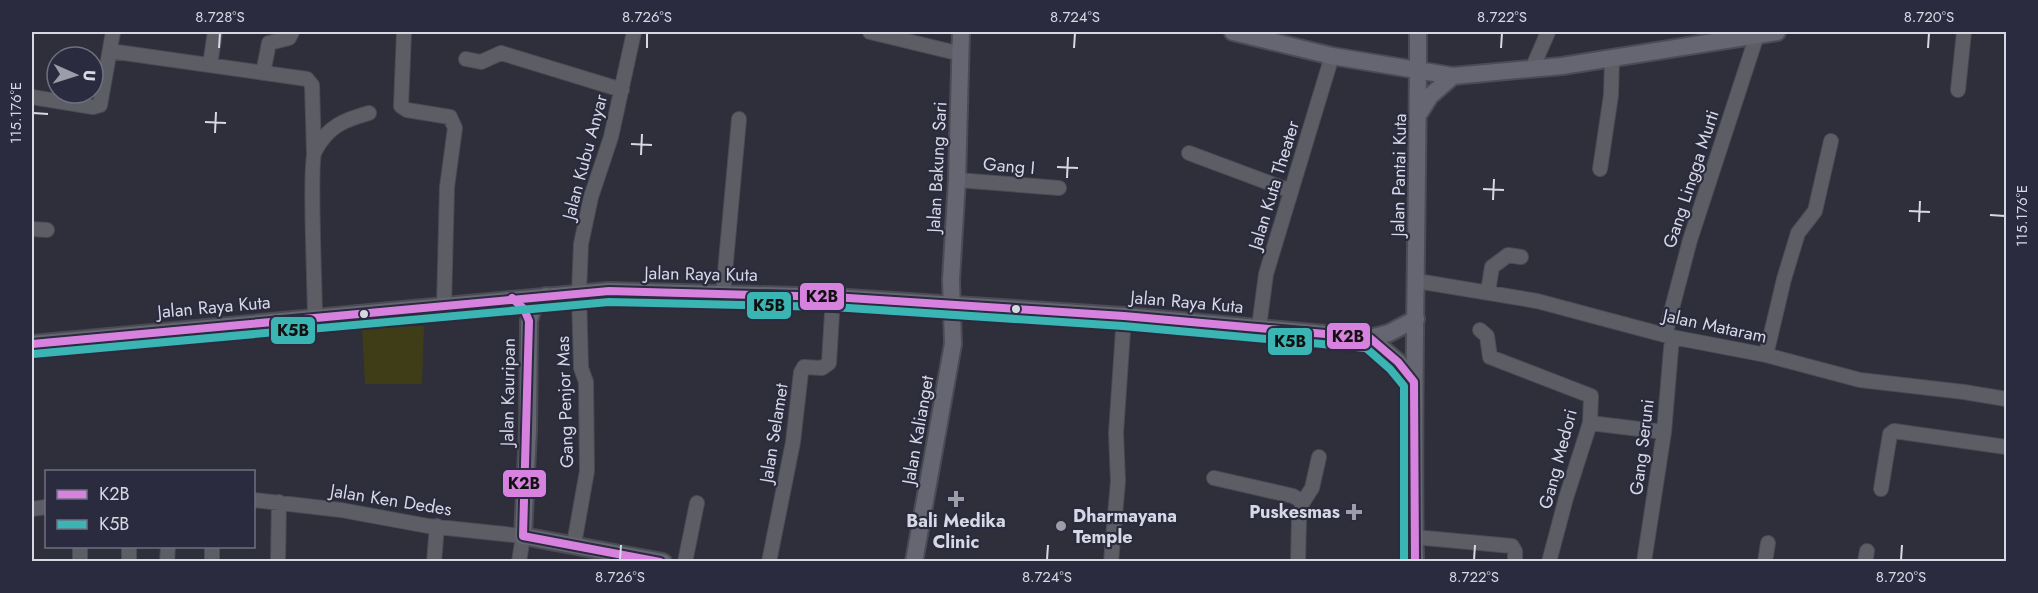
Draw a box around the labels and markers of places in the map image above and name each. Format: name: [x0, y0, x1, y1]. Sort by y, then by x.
unlabelled marker: [1010, 303, 1022, 315]
unlabelled marker: [358, 308, 370, 320]
marker: Bali Medika Clinic: [947, 490, 965, 508]
place label: Puskesmas: [1249, 499, 1340, 525]
place label: Dharmayana Temple: [1073, 503, 1177, 550]
marker: Puskesmas: [1345, 503, 1363, 521]
place label: Bali Medika Clinic: [906, 508, 1006, 555]
marker: Dharmayana Temple: [1054, 519, 1068, 533]

